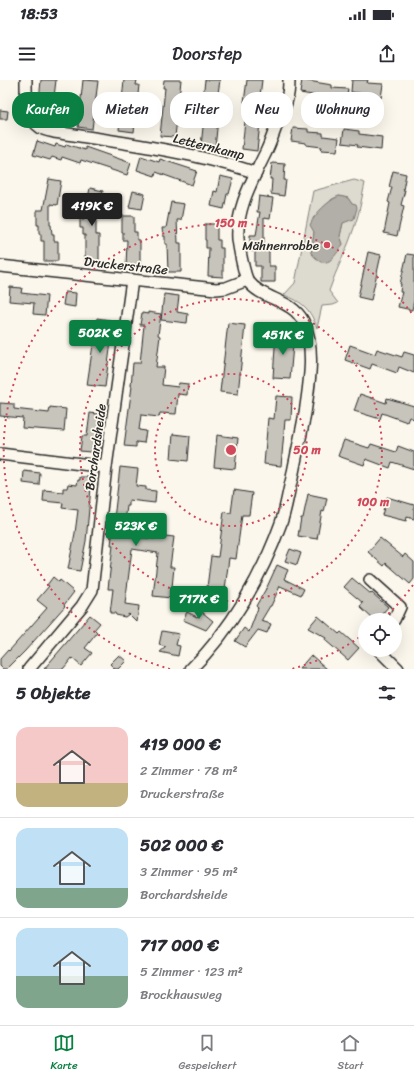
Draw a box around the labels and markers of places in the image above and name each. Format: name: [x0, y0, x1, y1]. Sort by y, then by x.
pin: 419K €: [59, 193, 125, 227]
place label: Mähnenrobbe: [242, 234, 319, 257]
marker: Mähnenrobbe: [322, 240, 332, 250]
pin: 502K €: [67, 320, 133, 354]
pin: 451K €: [250, 322, 316, 356]
centre of rings: [224, 443, 238, 457]
pin: 523K €: [103, 513, 169, 547]
pin: 717K €: [166, 586, 232, 620]

